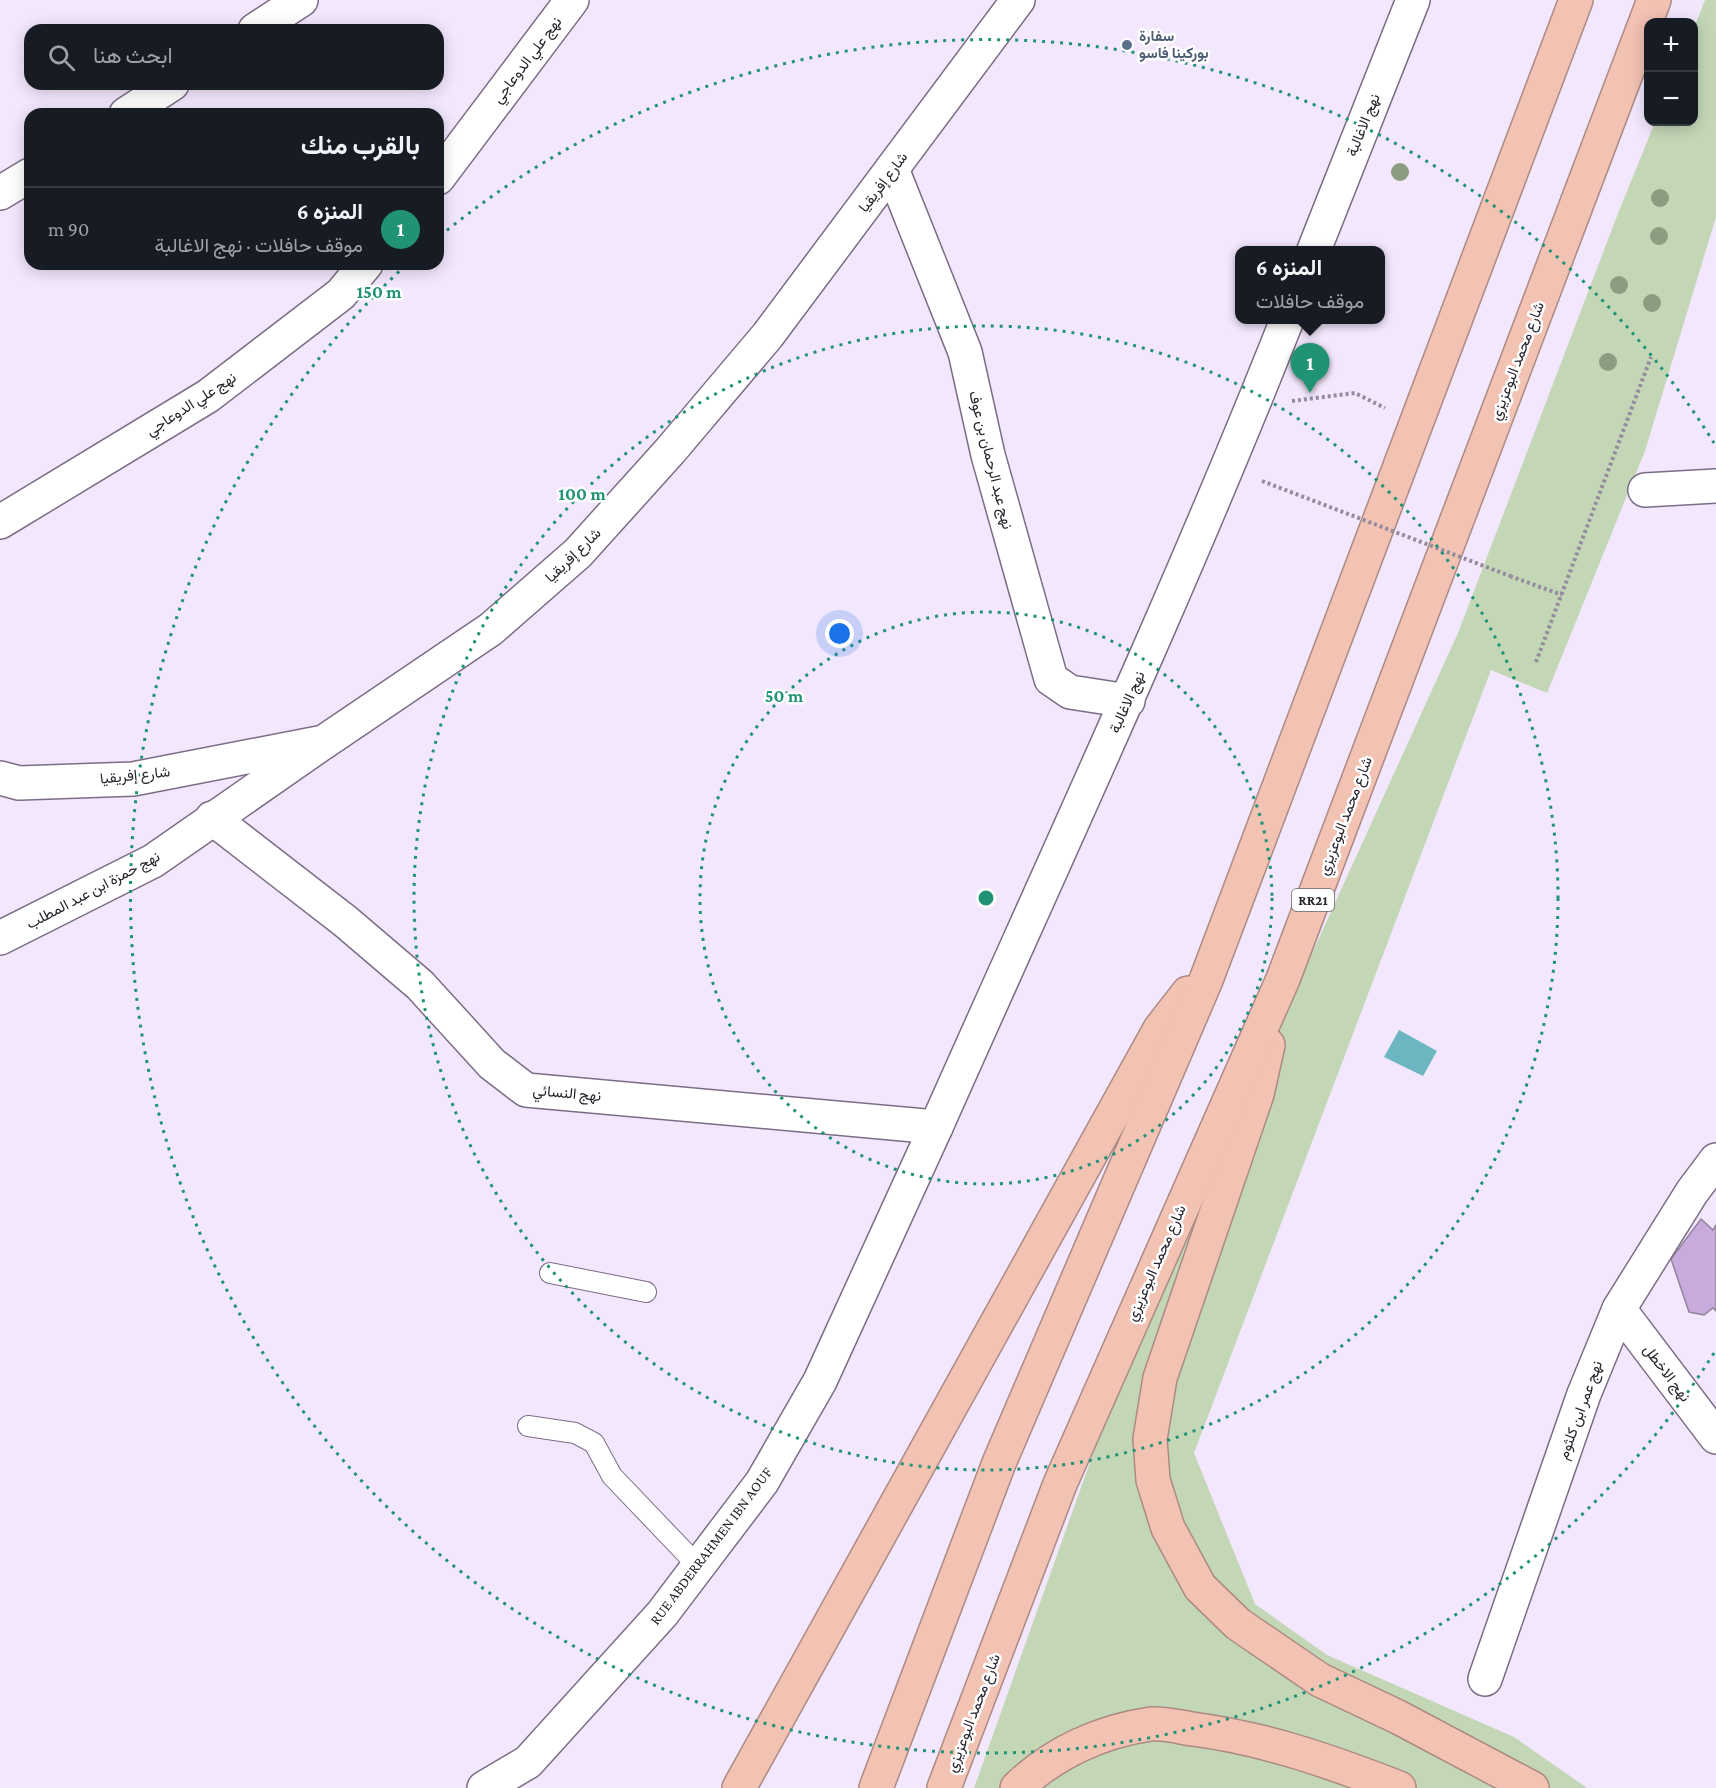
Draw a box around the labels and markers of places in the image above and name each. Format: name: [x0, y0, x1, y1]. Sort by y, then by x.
place label: سفارة بوركينا فاسو: [1139, 28, 1209, 62]
marker: سفارة بوركينا فاسو: [1120, 38, 1134, 52]
pin: 1: [1290, 344, 1330, 393]
centre of rings: [976, 888, 996, 908]

